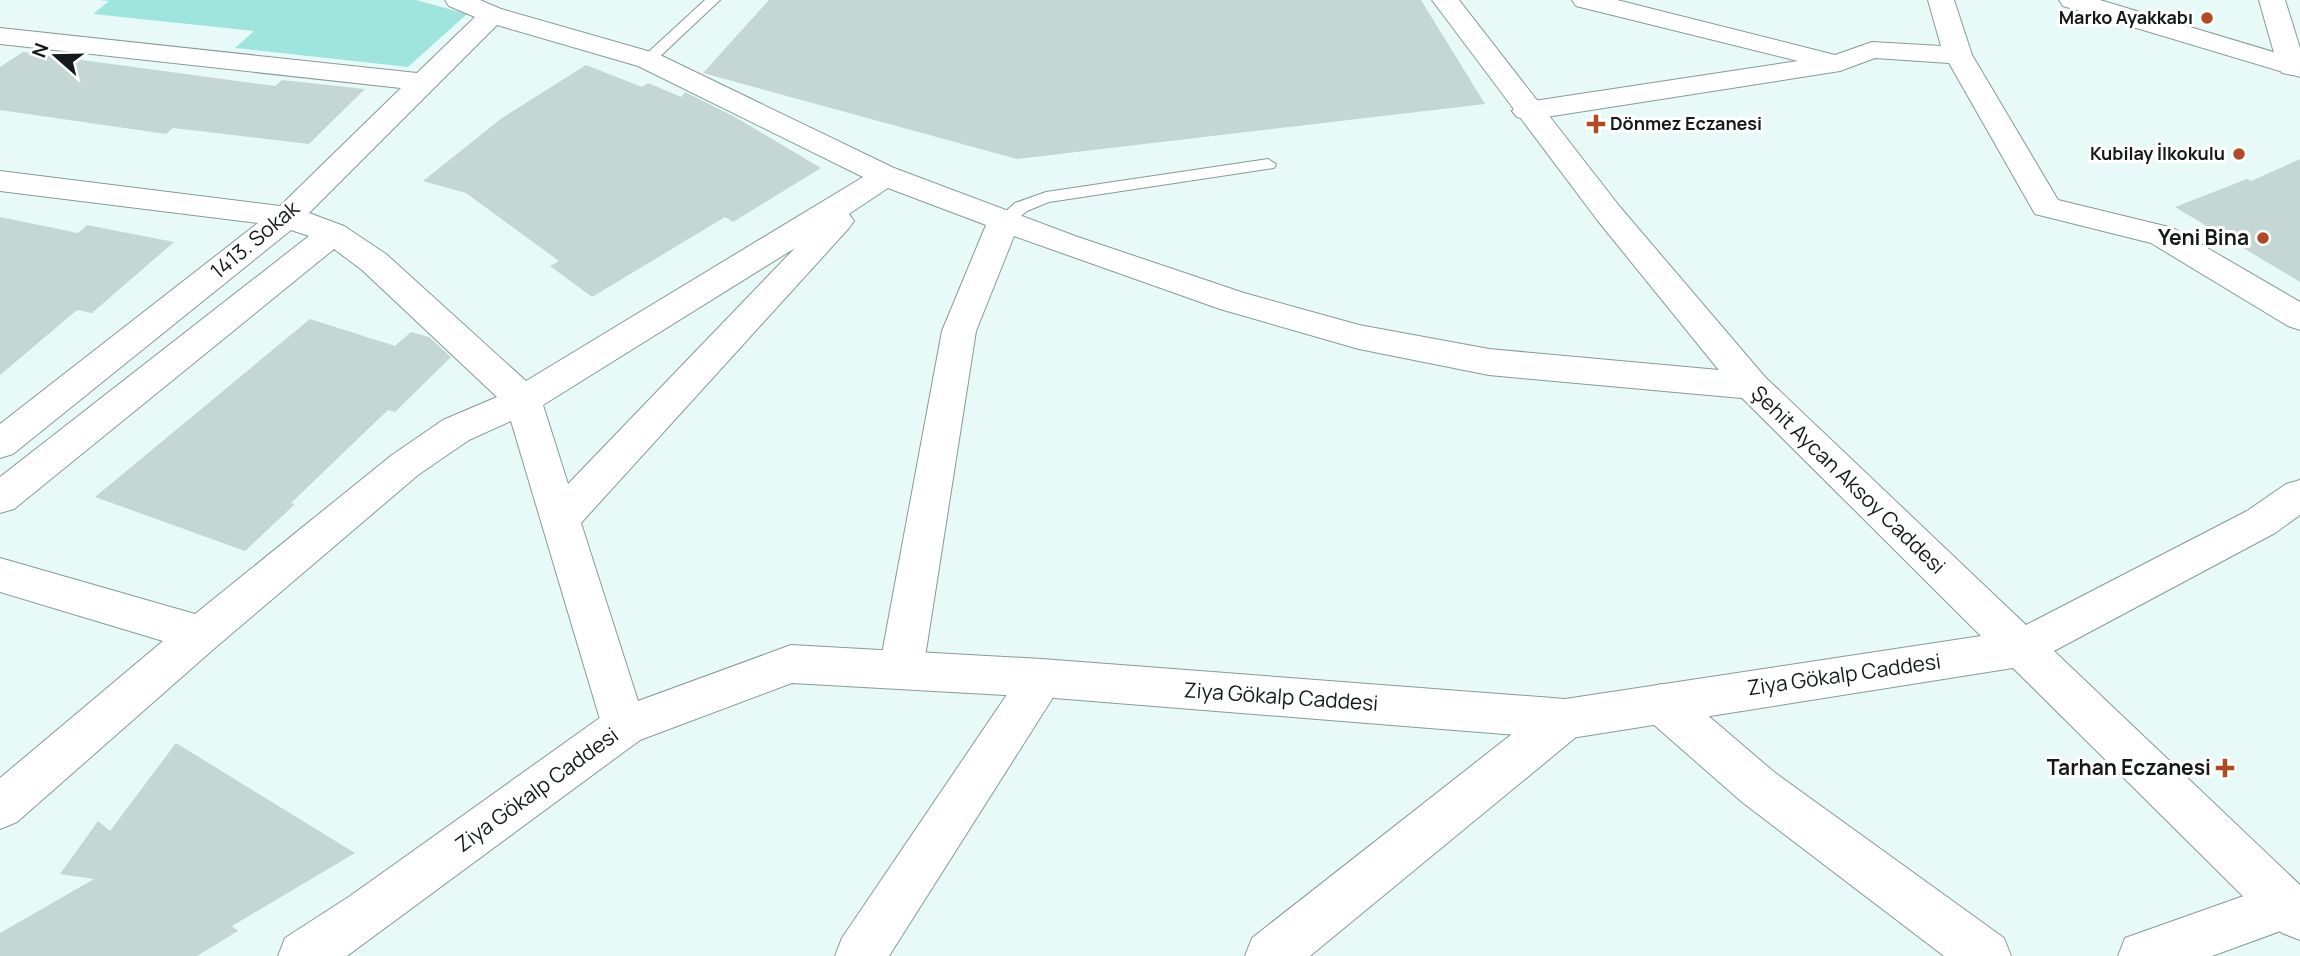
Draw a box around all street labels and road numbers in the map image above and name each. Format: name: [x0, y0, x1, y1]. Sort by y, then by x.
street label: 1413. Sokak: [204, 194, 305, 285]
street label: Şehit Aycan Aksoy Caddesi: [1746, 379, 1952, 580]
street label: Ziya Gökalp Caddesi: [1745, 647, 1942, 701]
street label: Ziya Gökalp Caddesi: [1183, 675, 1379, 717]
street label: Ziya Gökalp Caddesi: [449, 721, 624, 858]

